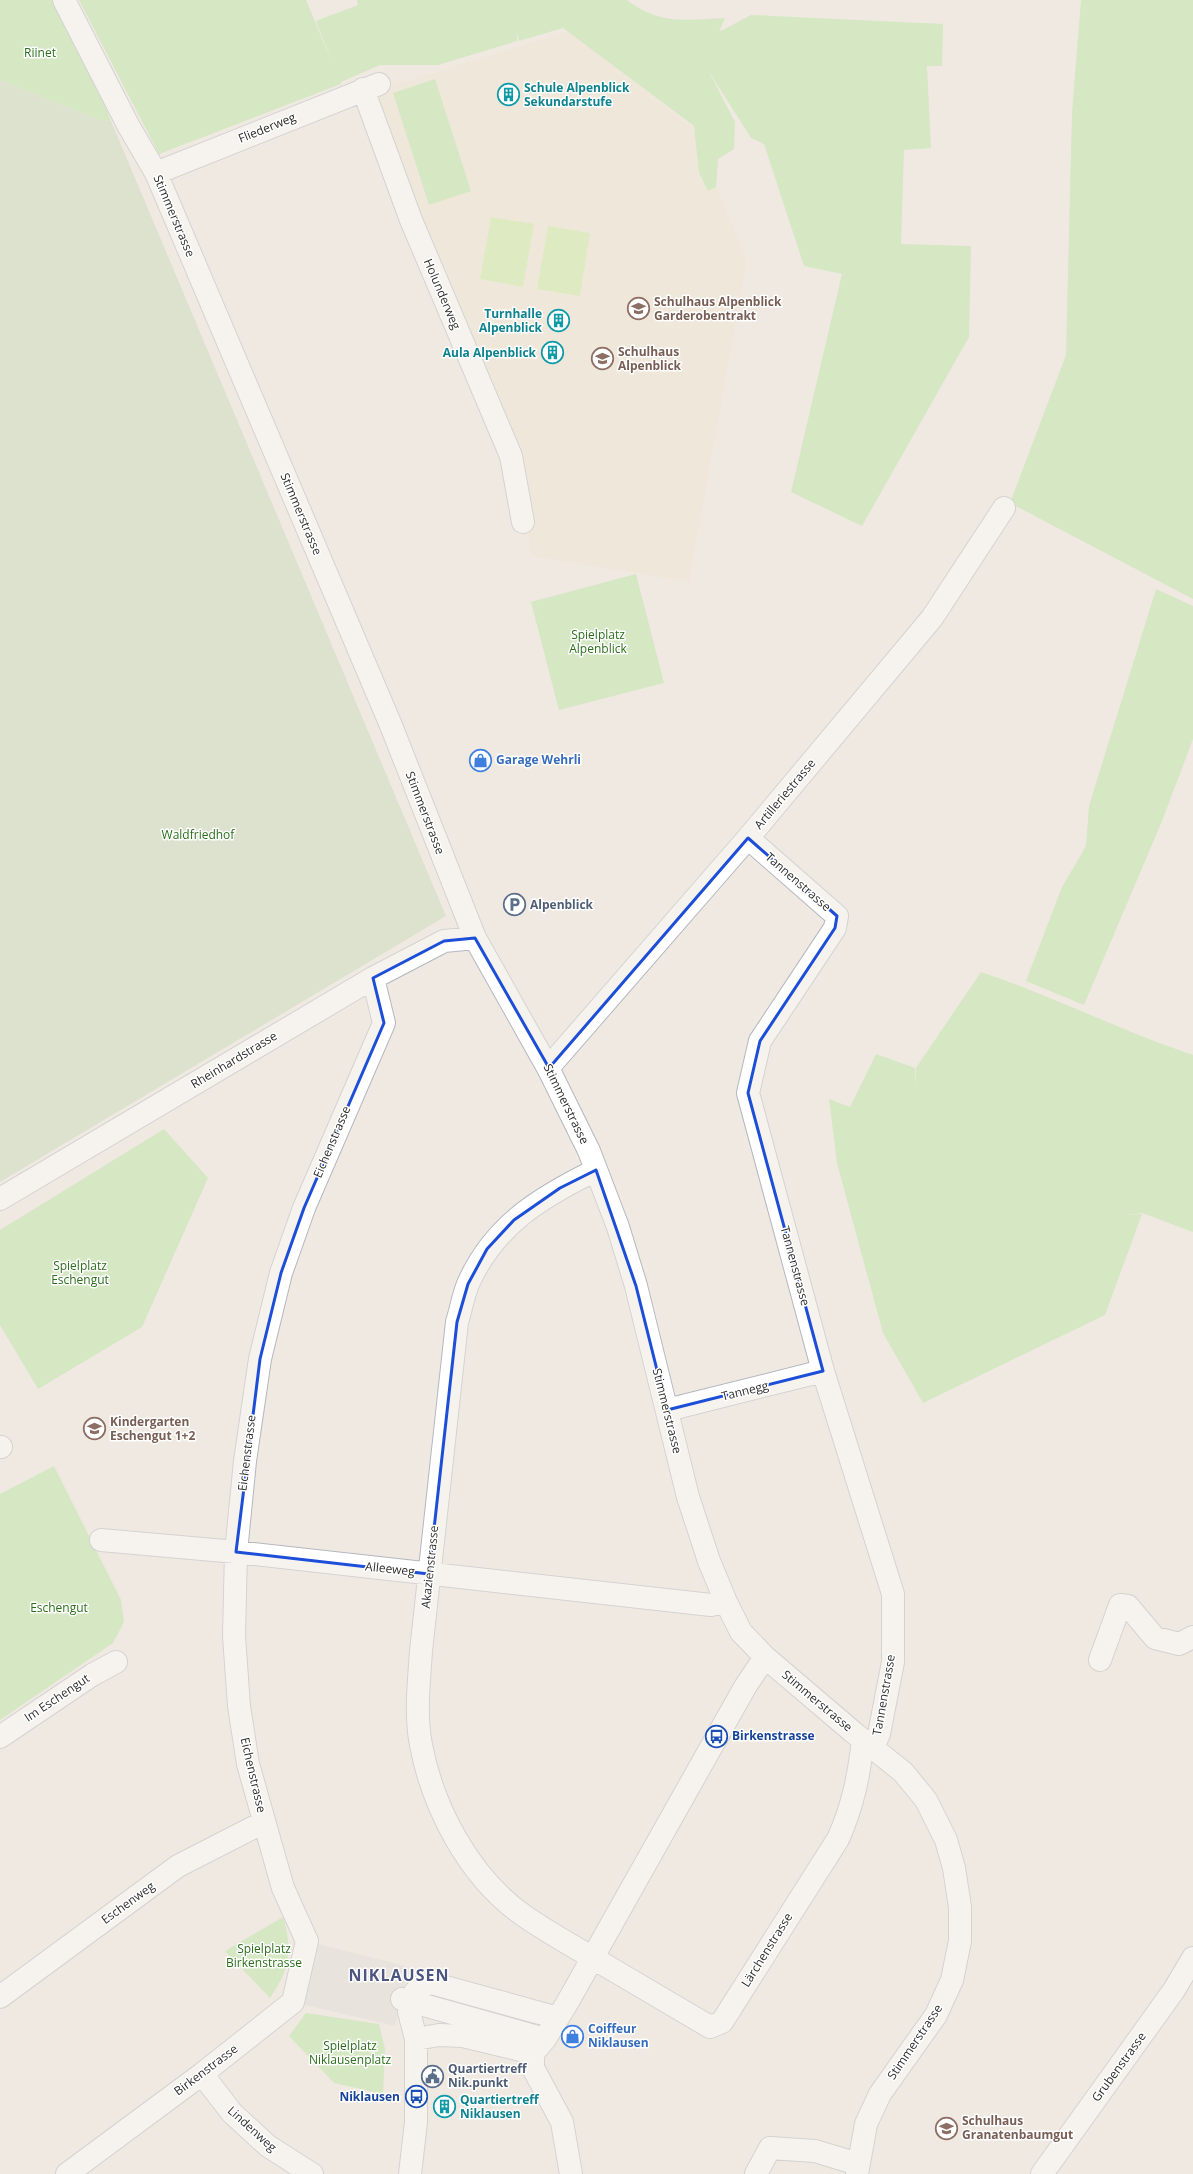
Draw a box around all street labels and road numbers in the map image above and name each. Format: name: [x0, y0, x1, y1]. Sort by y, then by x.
street label: Fliederweg: [236, 108, 299, 147]
street label: Stimmerstrasse: [150, 172, 199, 260]
street label: Holunderweg: [420, 256, 465, 332]
street label: Stimmerstrasse: [277, 470, 326, 558]
street label: Artilleriestrasse: [750, 755, 819, 832]
street label: Stimmerstrasse: [402, 769, 449, 857]
street label: Tannenstrasse: [762, 848, 835, 915]
street label: Rheinhardstrasse: [187, 1027, 280, 1092]
street label: Stimmerstrasse: [540, 1061, 593, 1147]
street label: Eichenstrasse: [309, 1103, 354, 1180]
street label: Tannenstrasse: [777, 1224, 814, 1308]
street label: Stimmerstrasse: [649, 1366, 686, 1456]
street label: Tannegg: [720, 1376, 771, 1405]
street label: Eichenstrasse: [233, 1414, 260, 1492]
street label: Akazienstrasse: [417, 1525, 442, 1609]
street label: Alleeweg: [364, 1557, 416, 1580]
street label: Tannenstrasse: [868, 1653, 899, 1737]
street label: Stimmerstrasse: [778, 1666, 856, 1735]
street label: Im Eschengut: [21, 1669, 93, 1726]
street label: Eichenstrasse: [237, 1736, 270, 1814]
street label: Eschenweg: [98, 1877, 158, 1928]
street label: Lärchenstrasse: [737, 1909, 796, 1990]
street label: Stimmerstrasse: [883, 2000, 946, 2083]
street label: Grubenstrasse: [1088, 2028, 1150, 2105]
street label: Birkenstrasse: [170, 2040, 241, 2099]
street label: Lindenweg: [224, 2102, 281, 2156]

